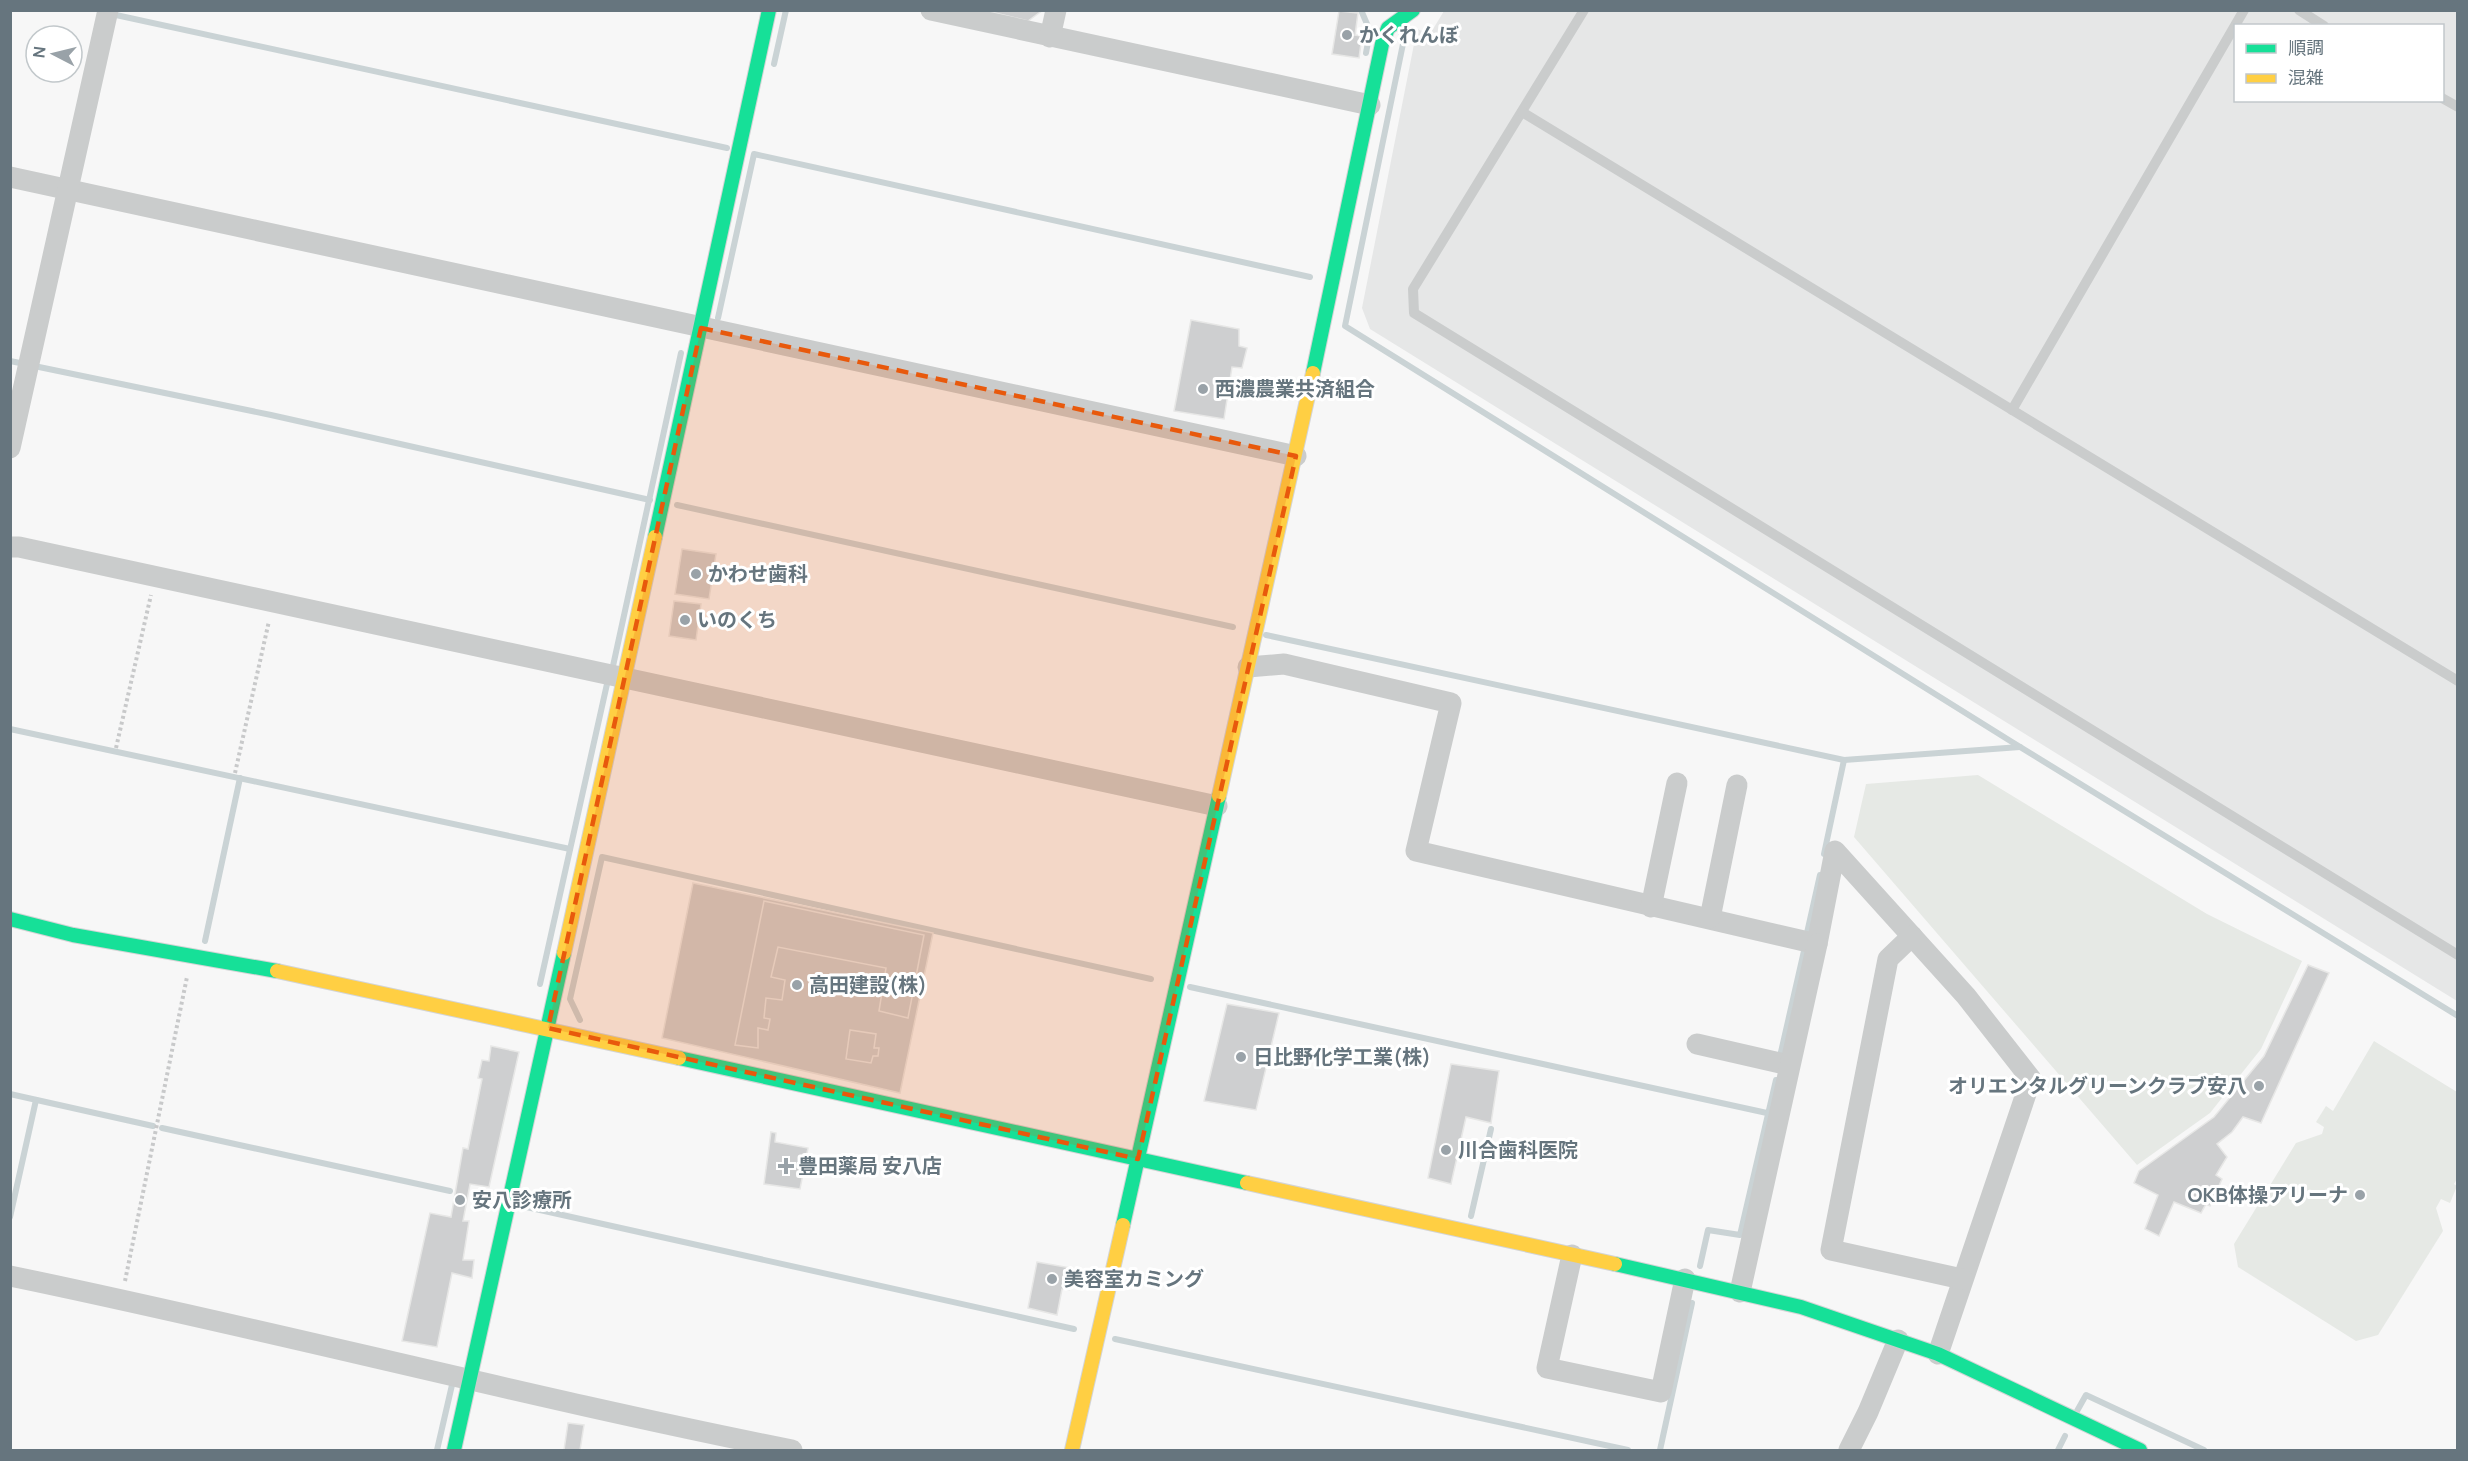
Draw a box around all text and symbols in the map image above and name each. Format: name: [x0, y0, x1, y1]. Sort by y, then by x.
place label: かくれんぼ: [1359, 21, 1459, 48]
north arrow: [24, 24, 84, 84]
legend: [2234, 24, 2444, 102]
marker: かくれんぼ: [1340, 28, 1354, 42]
text: 順調: [2288, 35, 2324, 59]
text: N: [27, 45, 51, 59]
text: 混雑: [2288, 65, 2324, 89]
place label: 西濃農業共済組合: [1215, 375, 1375, 402]
marker: 西濃農業共済組合: [1196, 382, 1210, 396]
place label: かわせ歯科: [708, 560, 808, 587]
marker: かわせ歯科: [689, 567, 703, 581]
place label: いのくち: [697, 606, 777, 633]
marker: いのくち: [678, 613, 692, 627]
place label: 高田建設(株): [809, 971, 927, 998]
marker: 高田建設(株): [790, 978, 804, 992]
place label: 日比野化学工業(株): [1253, 1043, 1431, 1070]
marker: 日比野化学工業(株): [1234, 1050, 1248, 1064]
place label: オリエンタルグリーンクラブ安八: [1948, 1072, 2247, 1099]
marker: オリエンタルグリーンクラブ安八: [2252, 1079, 2266, 1093]
place label: 川合歯科医院: [1458, 1136, 1578, 1163]
marker: 川合歯科医院: [1439, 1143, 1453, 1157]
place label: 豊田薬局 安八店: [798, 1152, 942, 1179]
marker: 豊田薬局 安八店: [779, 1159, 793, 1173]
place label: OKB体操アリーナ: [2187, 1181, 2348, 1208]
place label: 安八診療所: [472, 1186, 572, 1213]
marker: OKB体操アリーナ: [2353, 1188, 2367, 1202]
marker: 安八診療所: [453, 1193, 467, 1207]
place label: 美容室カミング: [1064, 1265, 1204, 1292]
marker: 美容室カミング: [1045, 1272, 1059, 1286]

